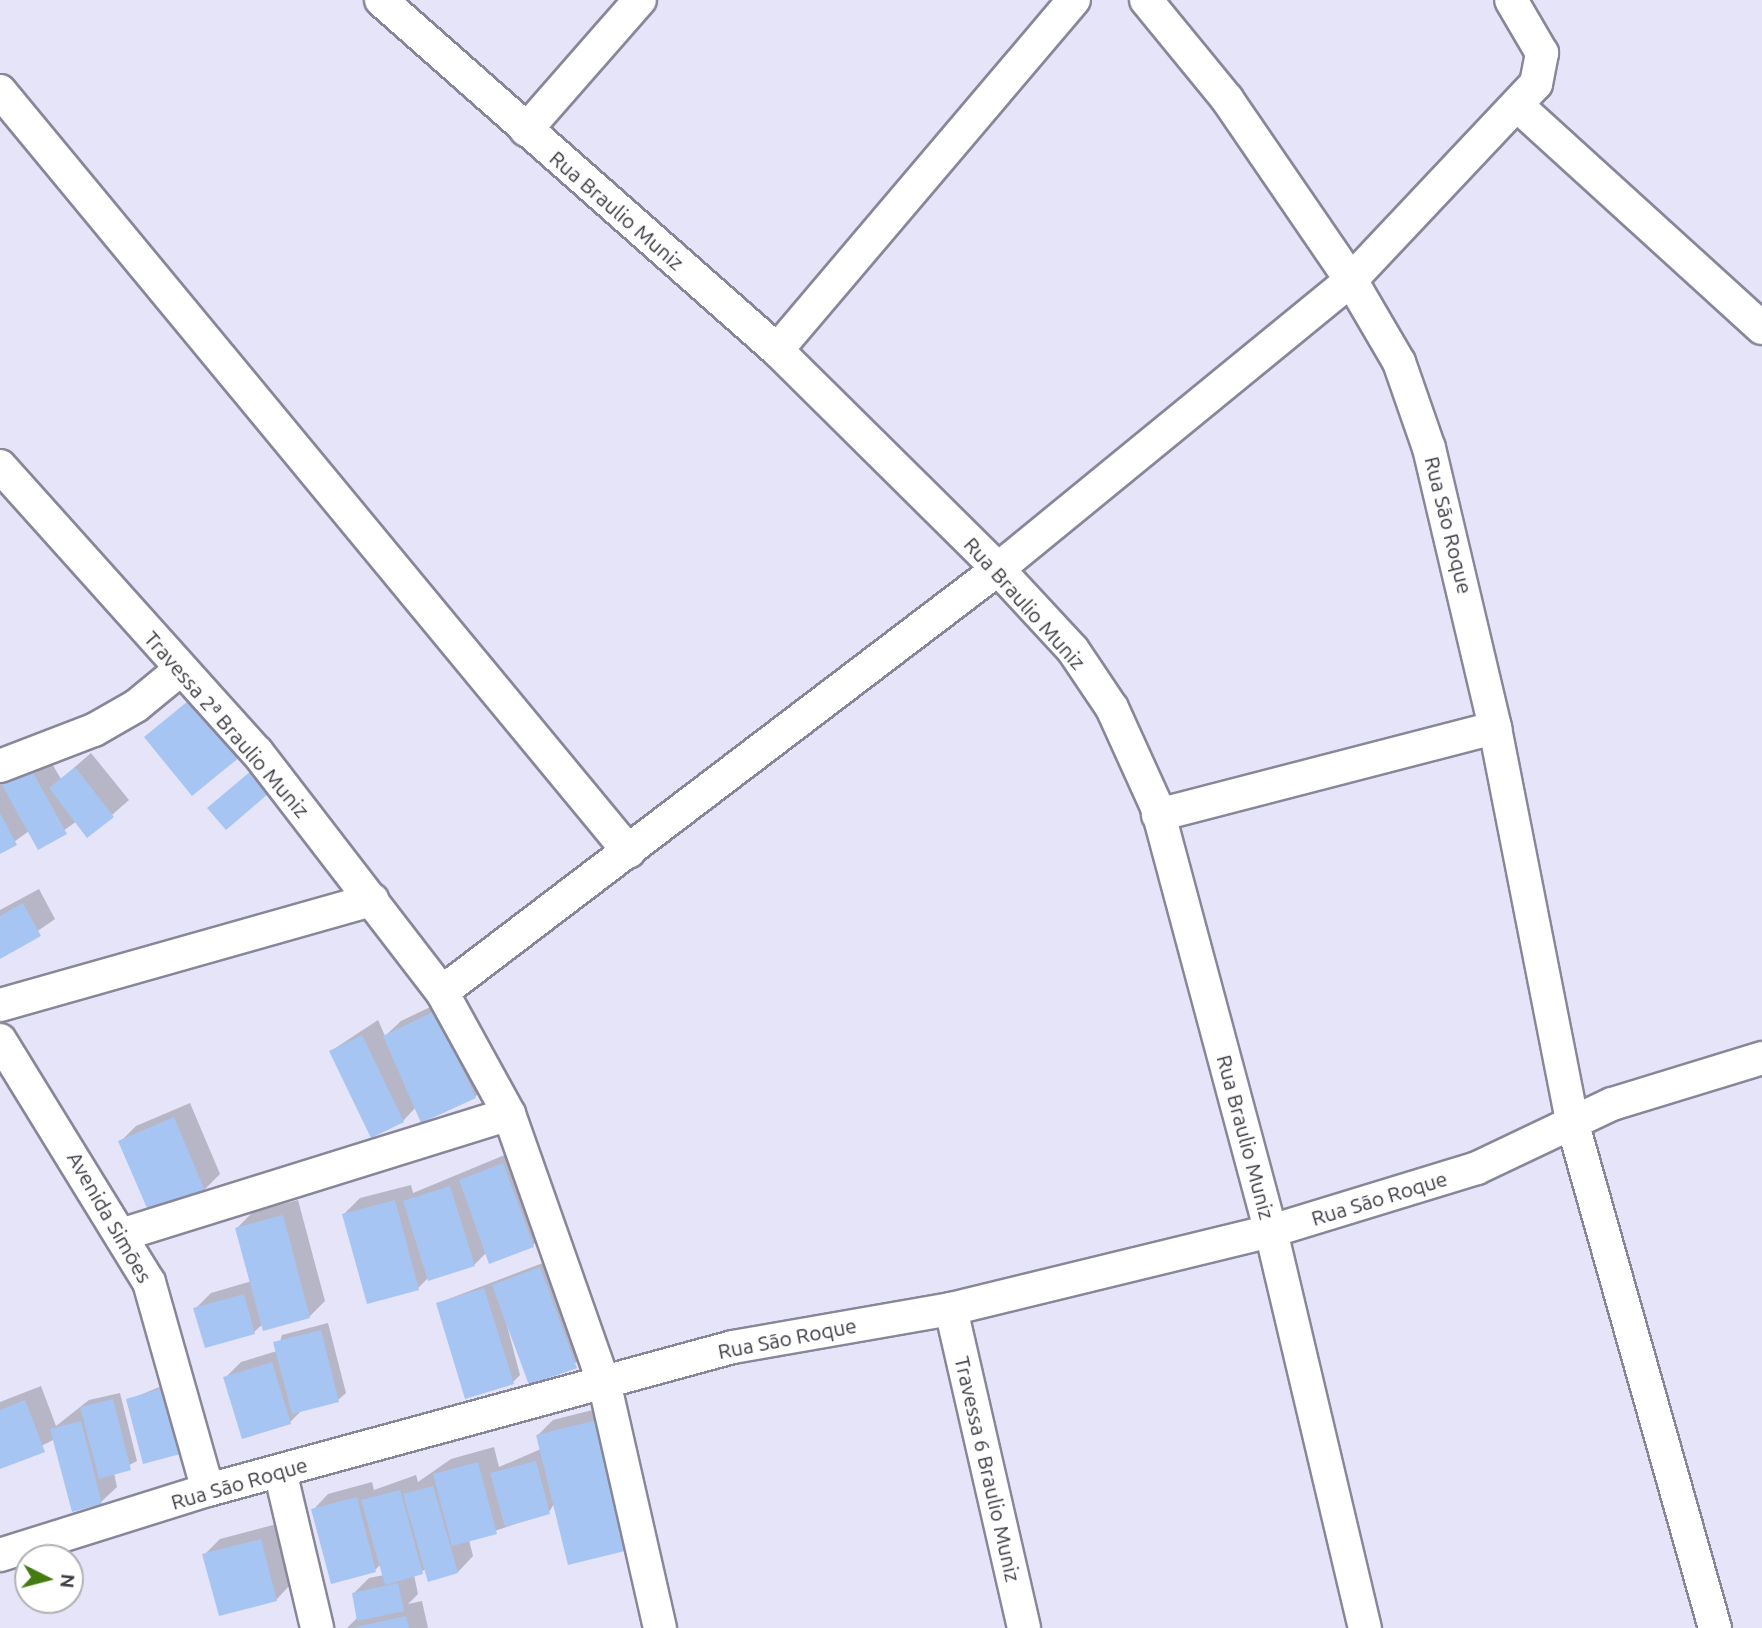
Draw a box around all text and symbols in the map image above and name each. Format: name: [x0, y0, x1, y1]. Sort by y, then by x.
street label: Rua Braulio Muniz: [545, 145, 689, 275]
street label: Rua São Roque: [1420, 454, 1478, 596]
street label: Rua Braulio Muniz: [959, 532, 1091, 674]
street label: Travessa 2ª Braulio Muniz: [139, 626, 315, 822]
street label: Rua Braulio Muniz: [1212, 1052, 1280, 1222]
street label: Avenida Simões: [62, 1147, 158, 1287]
street label: Rua São Roque: [1308, 1165, 1450, 1231]
street label: Rua São Roque: [715, 1312, 859, 1364]
street label: Travessa 6 Braulio Muniz: [950, 1354, 1026, 1584]
street label: Rua São Roque: [168, 1451, 310, 1515]
north arrow: [14, 1544, 84, 1614]
text: N: [56, 1573, 80, 1589]

